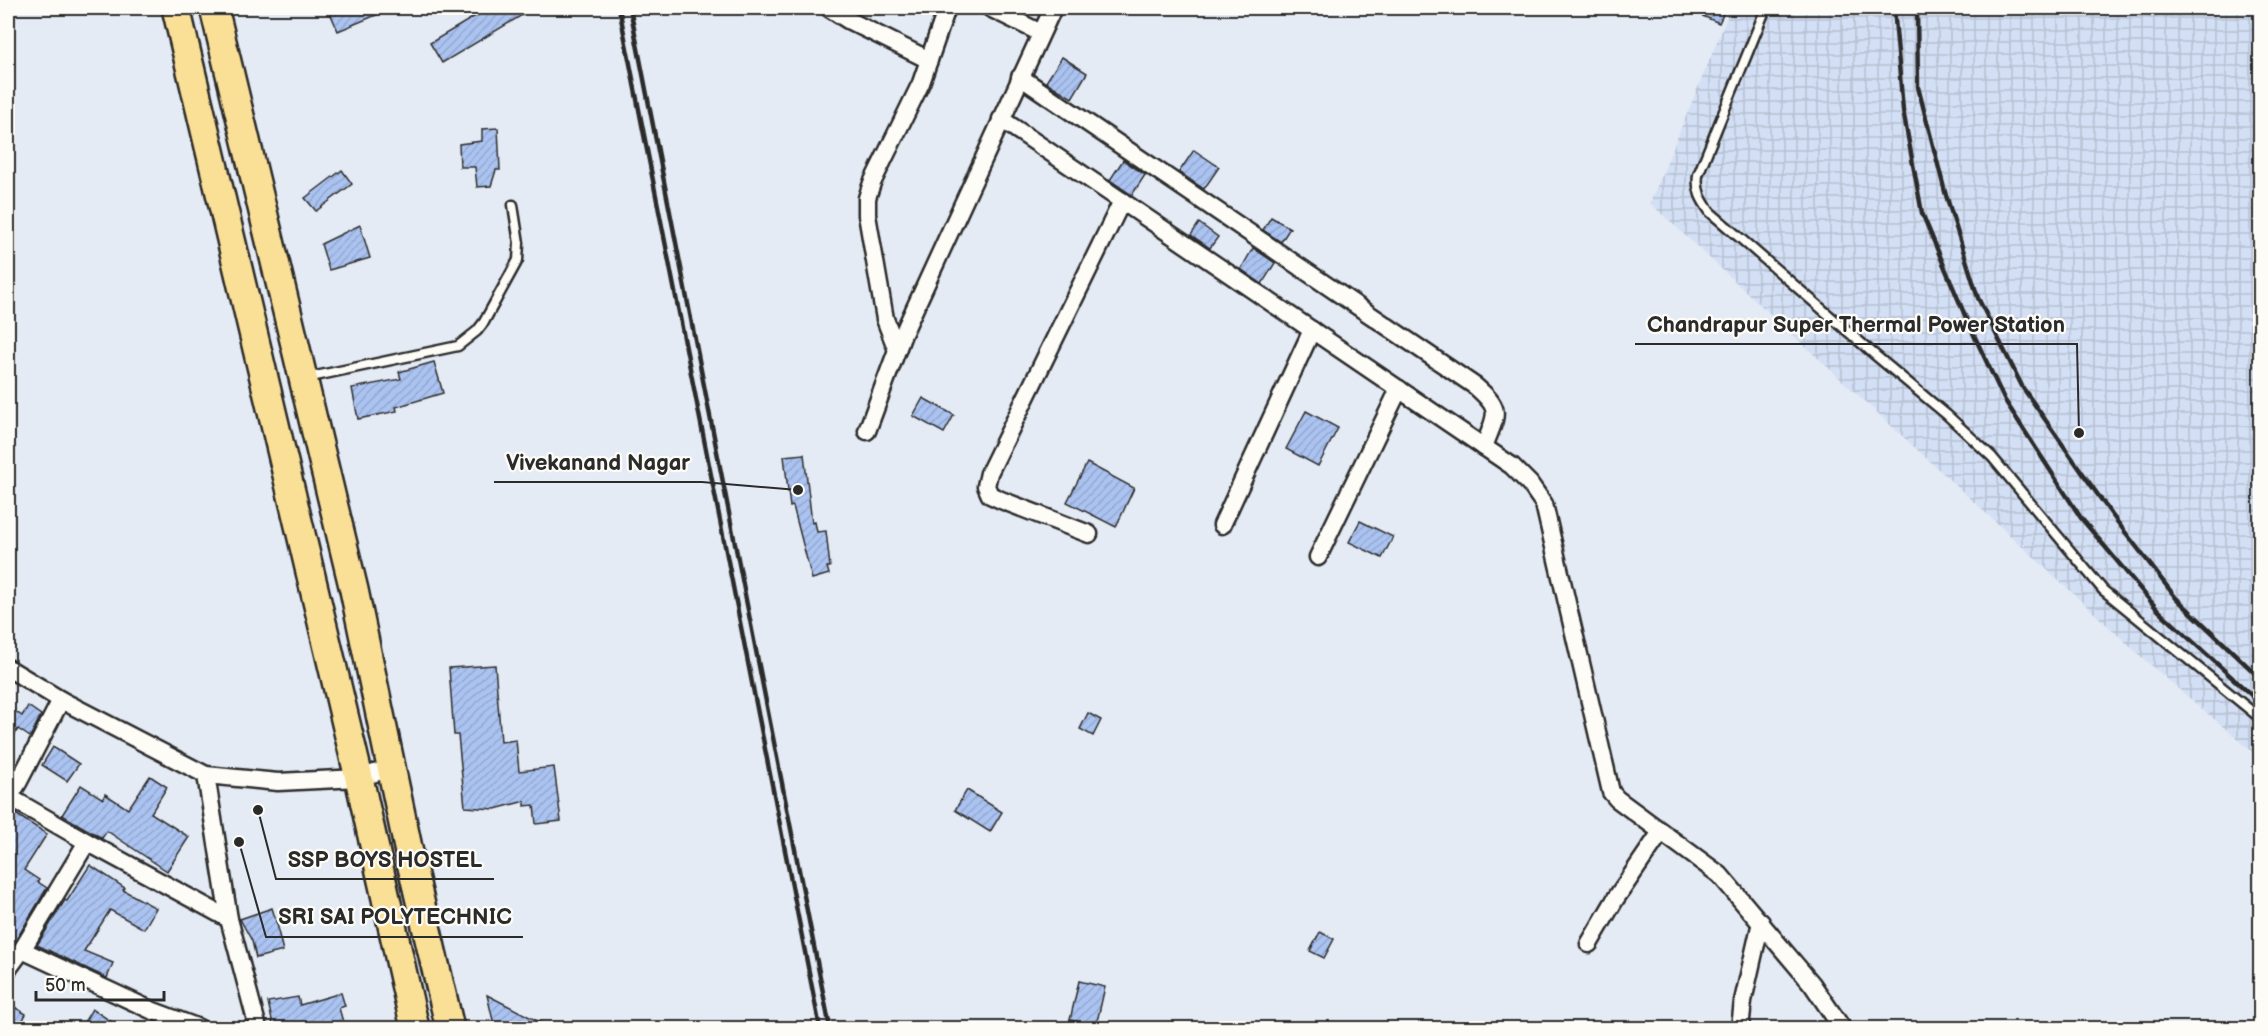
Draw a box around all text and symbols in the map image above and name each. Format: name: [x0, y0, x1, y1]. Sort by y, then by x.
callout: Chandrapur Super Thermal Power Station: [1635, 304, 2077, 344]
text: Chandrapur Super Thermal Power Station: [1647, 312, 2065, 339]
callout: Vivekanand Nagar: [494, 442, 702, 482]
text: Vivekanand Nagar: [506, 450, 690, 477]
callout: SSP BOYS HOSTEL: [276, 839, 494, 879]
text: SSP BOYS HOSTEL: [288, 847, 483, 874]
callout: SRI SAI POLYTECHNIC: [266, 897, 523, 937]
text: SRI SAI POLYTECHNIC: [278, 904, 512, 931]
scale bar: [36, 964, 164, 1002]
text: 50 m: [45, 975, 86, 996]

